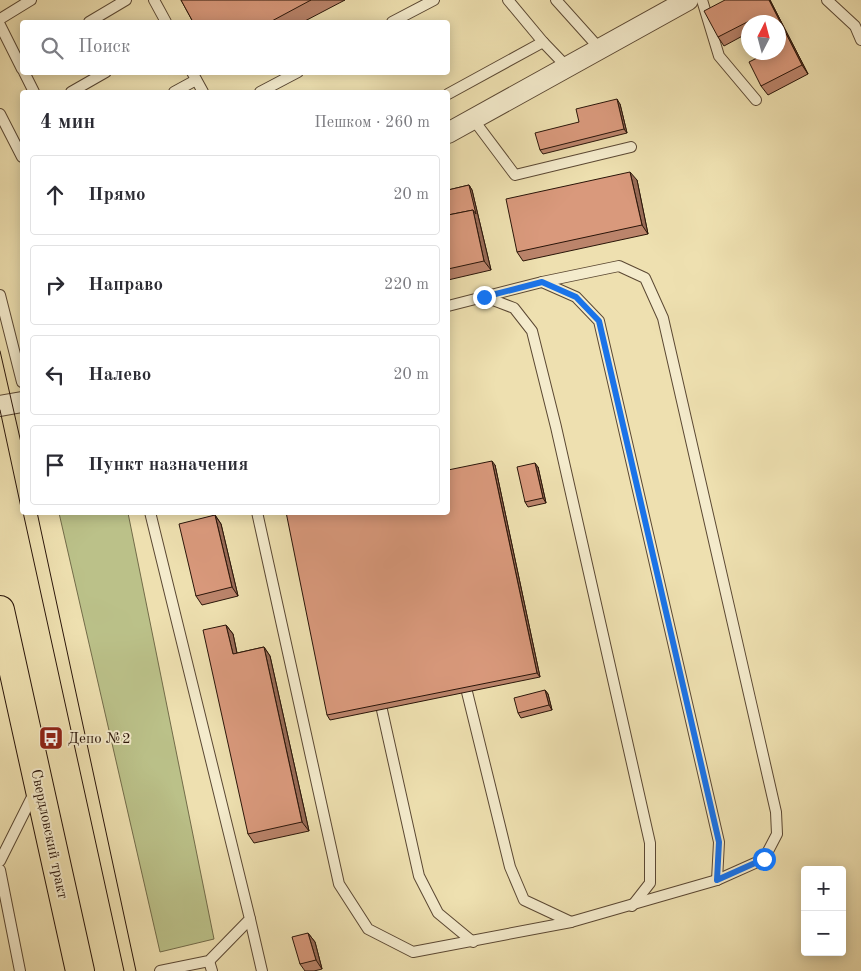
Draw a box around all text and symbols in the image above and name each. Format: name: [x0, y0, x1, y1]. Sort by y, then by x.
north arrow: [741, 15, 786, 60]
search box: [20, 20, 450, 75]
icon: search: [38, 34, 66, 62]
text: Поиск: [78, 38, 130, 57]
text: 4 мин: [40, 112, 95, 133]
text: Пешком · 260 m: [314, 115, 430, 131]
icon: ahead: [41, 181, 69, 209]
text: Прямо: [88, 186, 146, 205]
text: 20 m: [393, 187, 429, 203]
icon: right: [41, 271, 69, 299]
text: Направо: [88, 276, 163, 295]
text: 220 m: [384, 277, 429, 293]
route end: [473, 286, 496, 309]
icon: left: [41, 361, 69, 389]
text: Налево: [88, 366, 151, 385]
text: 20 m: [393, 367, 429, 383]
icon: arrive: [41, 451, 69, 479]
text: Пункт назначения: [88, 456, 248, 475]
bus stop icon: Депо №2: [38, 725, 64, 751]
place label: Депо №2: [68, 732, 131, 747]
street label: Свердловский тракт: [27, 768, 70, 901]
route start: [753, 848, 776, 871]
map controls: [801, 866, 846, 956]
button: +: [801, 866, 846, 911]
button: −: [801, 911, 846, 956]

